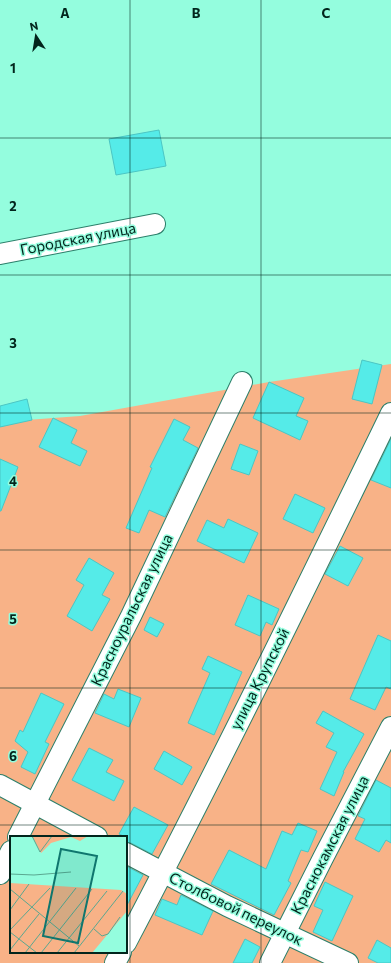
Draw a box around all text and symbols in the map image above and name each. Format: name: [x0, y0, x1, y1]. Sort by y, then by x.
text: A: [60, 5, 70, 21]
text: B: [192, 5, 201, 21]
text: C: [322, 5, 331, 21]
north arrow: [16, 16, 56, 56]
text: N: [28, 19, 39, 33]
text: 1: [10, 60, 16, 76]
text: 2: [9, 198, 17, 214]
street label: Городская улица: [18, 218, 137, 258]
text: 3: [9, 335, 17, 351]
text: 4: [9, 473, 17, 489]
street label: Красноуральская улица: [86, 531, 176, 689]
text: 5: [9, 611, 17, 627]
street label: улица Крупской: [226, 625, 292, 732]
text: 6: [9, 748, 17, 764]
street label: Краснокамская улица: [286, 772, 372, 917]
inset map: [10, 836, 127, 953]
street label: Столбовой переулок: [167, 868, 306, 948]

